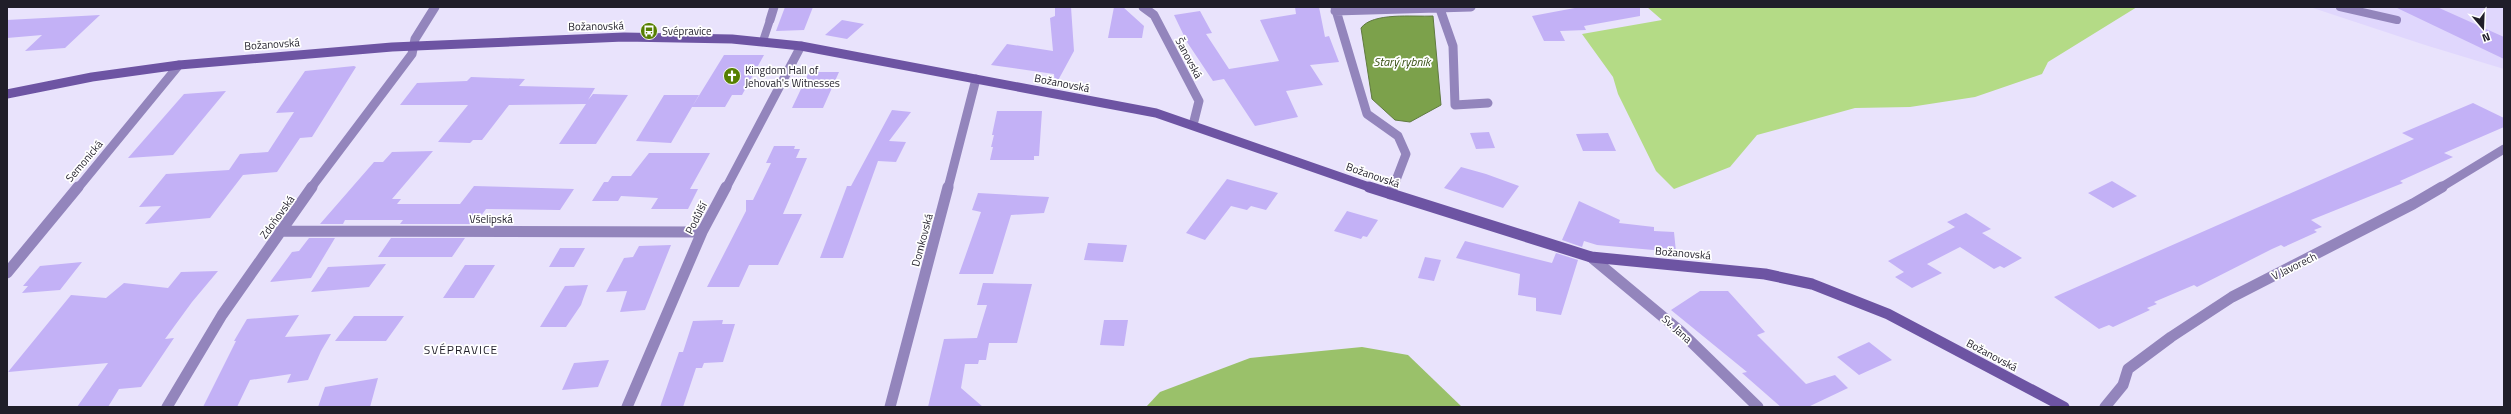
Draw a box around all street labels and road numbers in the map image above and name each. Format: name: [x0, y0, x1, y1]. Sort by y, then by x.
street label: Božanovská: [568, 18, 625, 34]
street label: Božanovská: [244, 34, 301, 54]
street label: Šanovská: [1172, 35, 1207, 82]
street label: Božanovská: [1033, 70, 1091, 96]
street label: Semonická: [62, 136, 107, 185]
street label: Božanovská: [1344, 158, 1402, 192]
street label: Zdoňovská: [256, 192, 298, 242]
street label: Podůlší: [681, 198, 712, 237]
street label: Všelipská: [469, 211, 513, 227]
street label: Domkovská: [907, 211, 937, 268]
street label: Božanovská: [1655, 243, 1712, 263]
street label: V Javorech: [2269, 248, 2319, 284]
street label: Sv. Jana: [1658, 311, 1696, 347]
street label: Božanovská: [1964, 335, 2021, 375]

